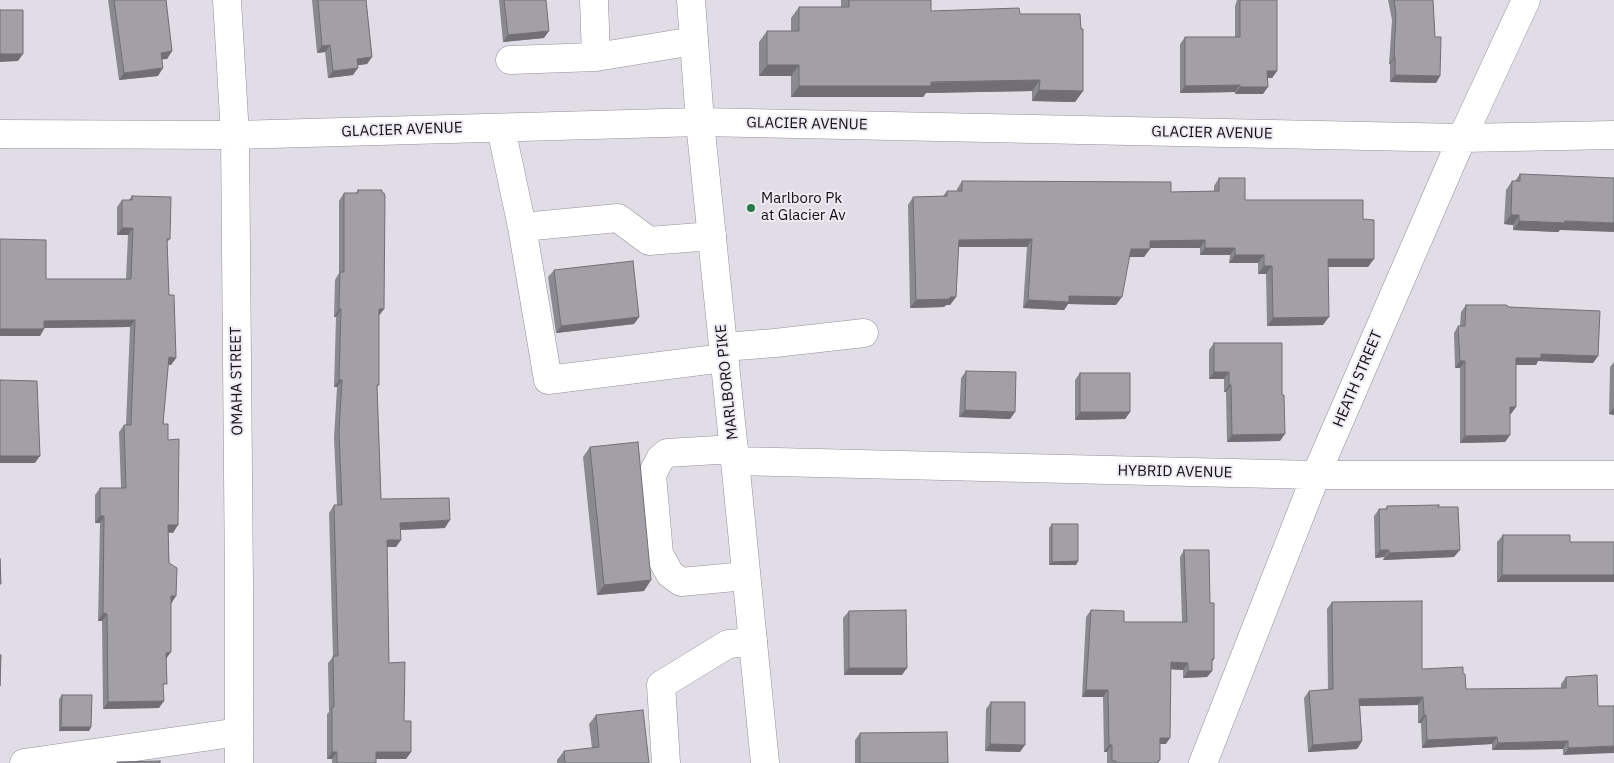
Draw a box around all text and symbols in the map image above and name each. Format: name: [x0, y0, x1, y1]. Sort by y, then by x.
street label: GLACIER AVENUE: [746, 114, 868, 134]
street label: GLACIER AVENUE: [341, 119, 463, 141]
street label: GLACIER AVENUE: [1151, 123, 1273, 143]
place label: Marlboro Pk at Glacier Av: [761, 190, 846, 225]
marker: Marlboro Pk at Glacier Av: [745, 202, 757, 214]
street label: MARLBORO PIKE: [712, 323, 742, 441]
street label: OMAHA STREET: [227, 326, 247, 436]
street label: HEATH STREET: [1329, 328, 1387, 430]
street label: HYBRID AVENUE: [1117, 462, 1233, 482]

